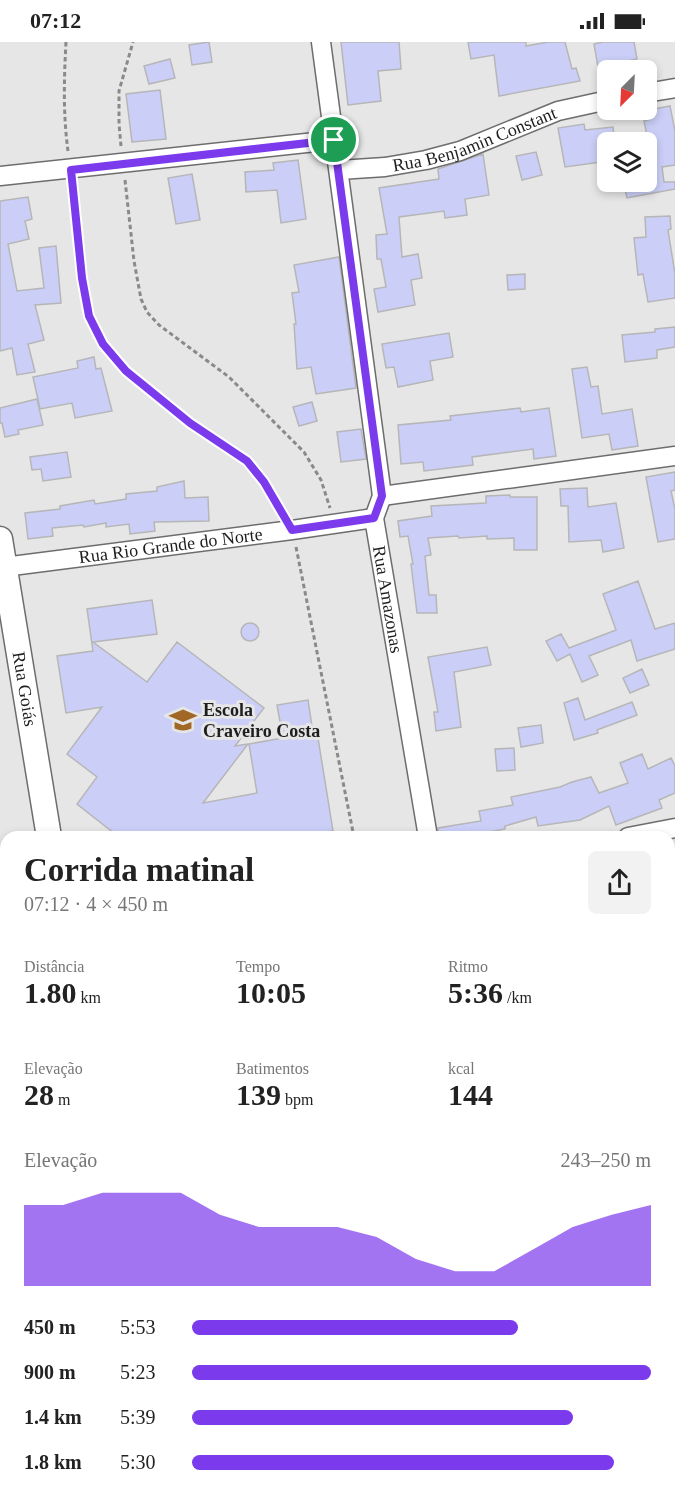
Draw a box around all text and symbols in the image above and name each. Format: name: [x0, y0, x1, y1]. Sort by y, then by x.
text: 07:12: [30, 8, 81, 33]
north arrow: [597, 60, 657, 120]
map controls: [597, 60, 657, 192]
street label: Rua Benjamin Constant: [391, 103, 559, 176]
pin: [308, 114, 359, 165]
icon: arrive: [317, 123, 350, 156]
button: layers: [597, 132, 657, 192]
street label: Rua Rio Grande do Norte: [78, 524, 264, 567]
street label: Rua Amazonas: [369, 544, 407, 655]
street label: Rua Goiás: [9, 650, 41, 728]
place label: Escola Craveiro Costa: [203, 700, 320, 741]
school or university icon: Escola Craveiro Costa: [168, 705, 198, 735]
button: share: [588, 851, 651, 914]
text: Corrida matinal: [24, 852, 254, 888]
text: 07:12 · 4 × 450 m: [24, 893, 168, 915]
text: Distância: [24, 958, 84, 975]
text: Tempo: [236, 958, 280, 975]
text: Ritmo: [448, 958, 488, 975]
text: 1.80: [24, 976, 77, 1009]
text: 10:05: [236, 976, 306, 1009]
text: 5:36: [448, 976, 503, 1009]
text: km: [77, 989, 101, 1006]
text: /km: [503, 989, 532, 1006]
text: Elevação: [24, 1060, 83, 1077]
text: Batimentos: [236, 1060, 309, 1077]
text: kcal: [448, 1060, 475, 1077]
text: 28: [24, 1078, 54, 1111]
text: 139: [236, 1078, 281, 1111]
text: 144: [448, 1078, 493, 1111]
text: m: [54, 1091, 70, 1108]
text: bpm: [281, 1091, 313, 1108]
text: Elevação: [24, 1149, 97, 1171]
text: 243–250 m: [560, 1149, 651, 1171]
text: 450 m: [24, 1316, 76, 1338]
text: 5:53: [120, 1316, 156, 1338]
text: 900 m: [24, 1361, 76, 1383]
text: 5:23: [120, 1361, 156, 1383]
text: 1.4 km: [24, 1406, 82, 1428]
text: 5:39: [120, 1406, 156, 1428]
text: 1.8 km: [24, 1451, 82, 1473]
text: 5:30: [120, 1451, 156, 1473]

